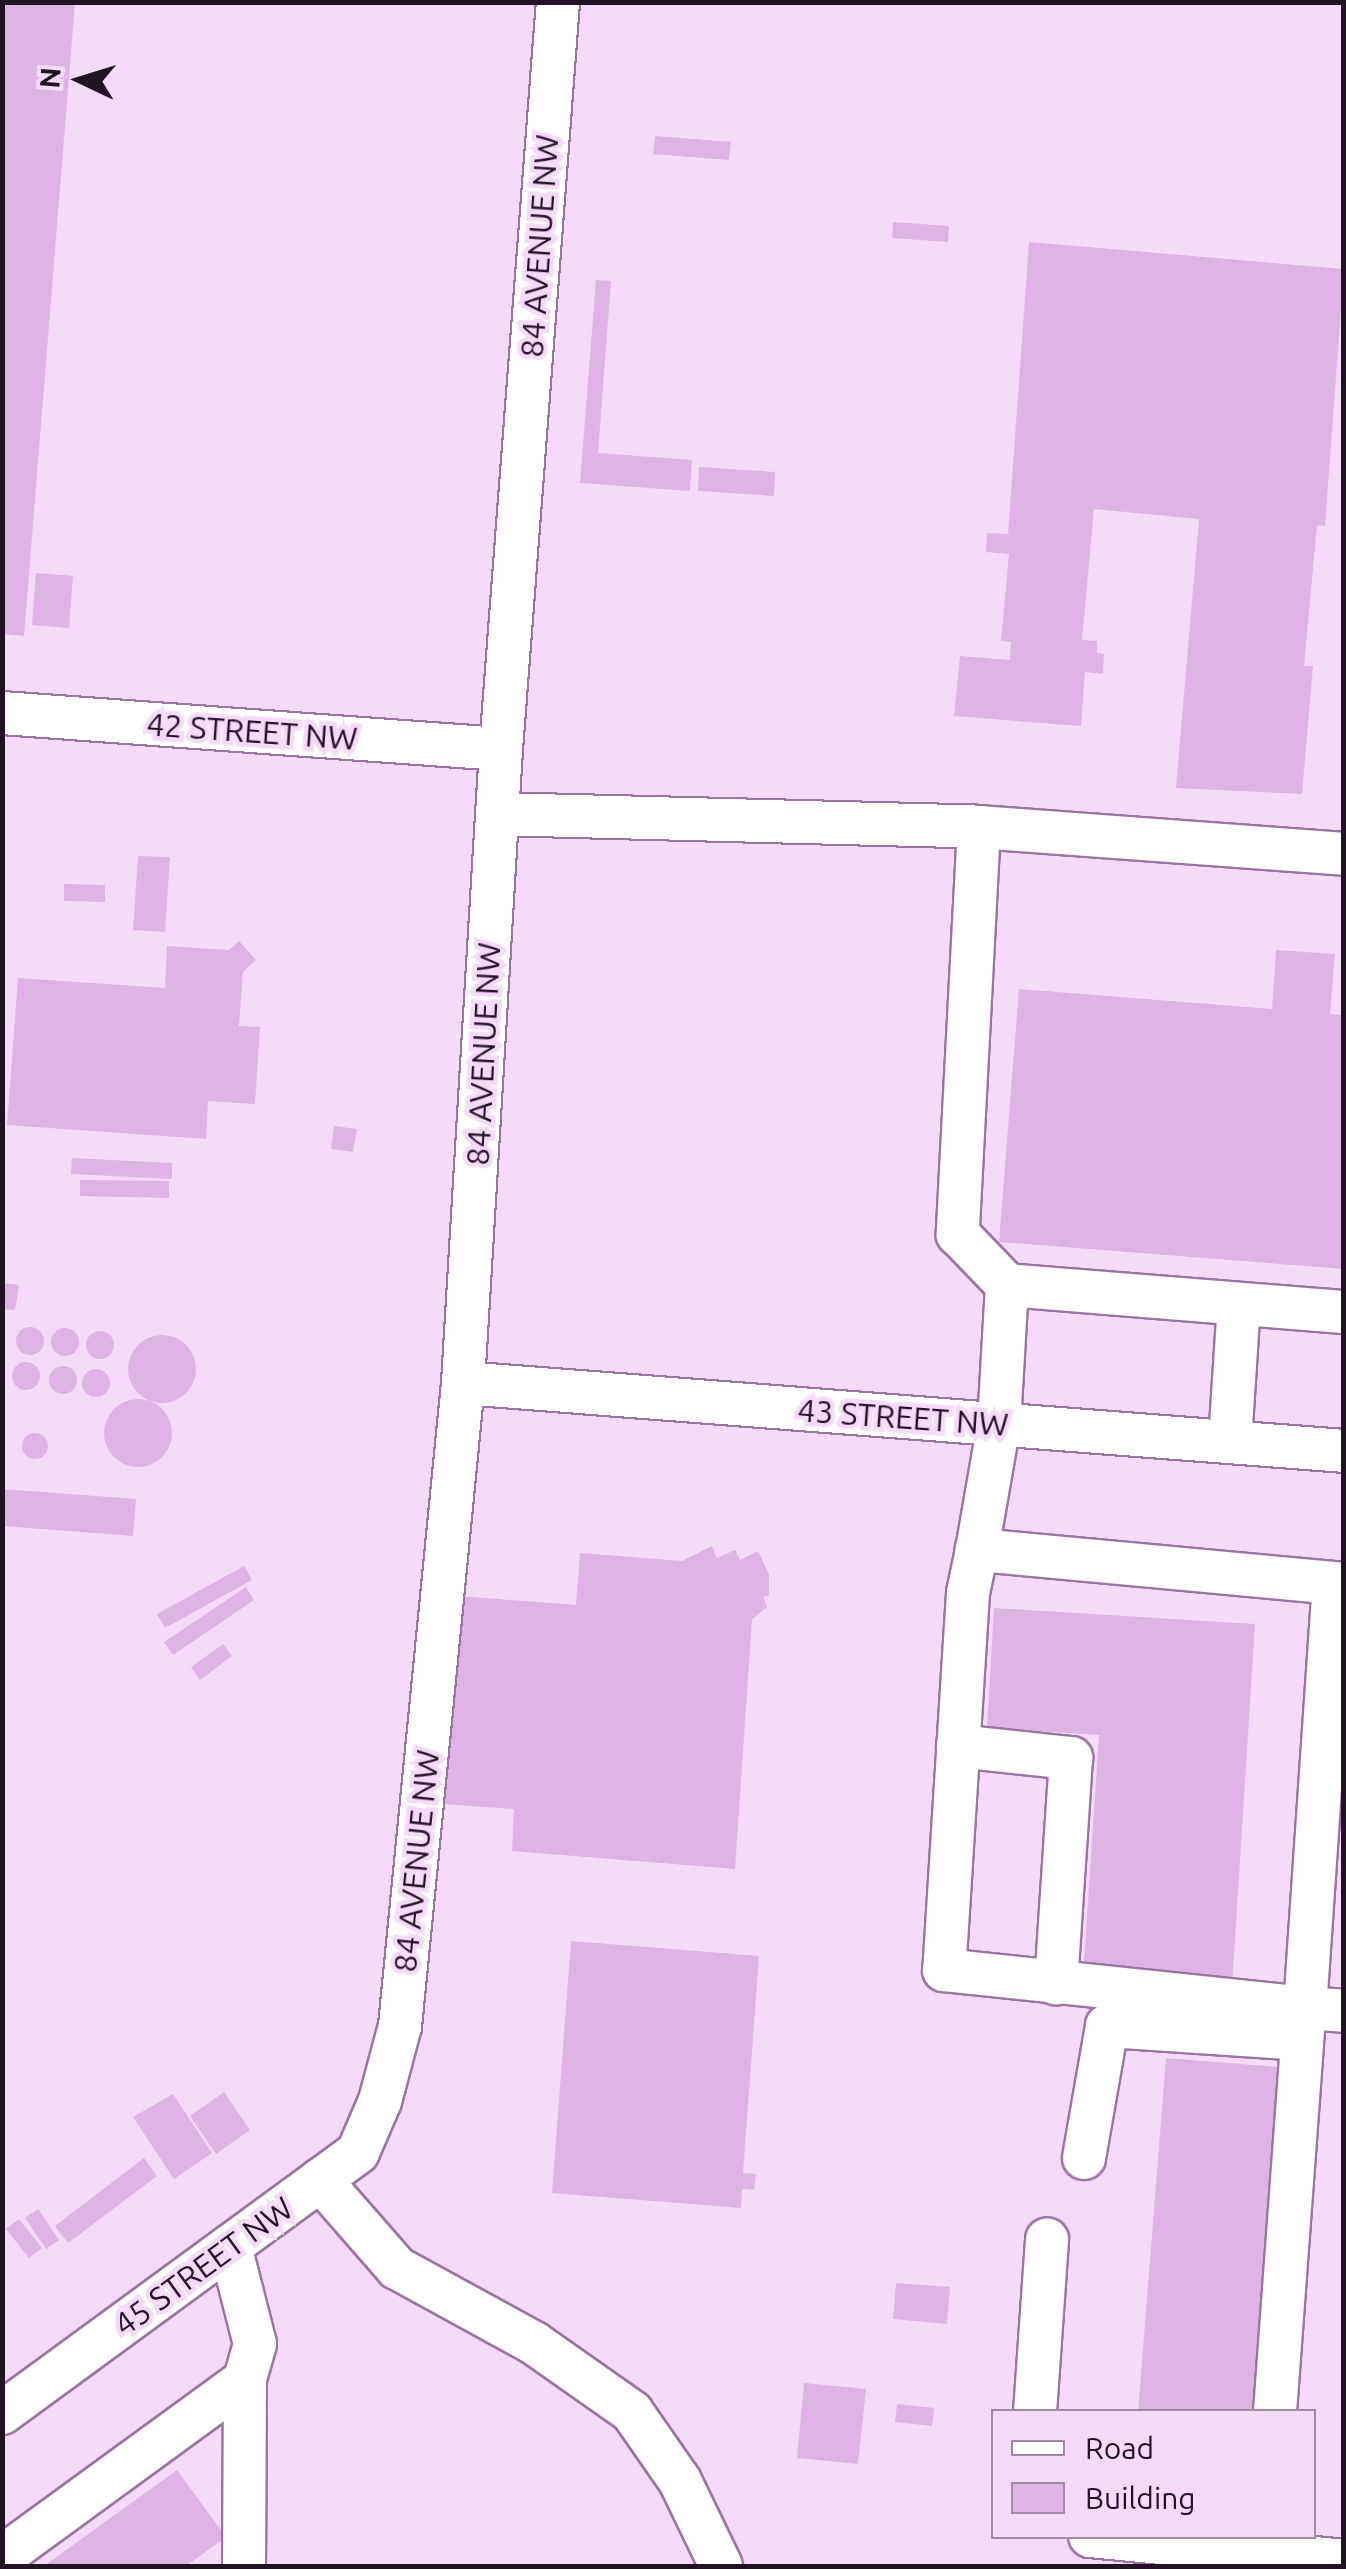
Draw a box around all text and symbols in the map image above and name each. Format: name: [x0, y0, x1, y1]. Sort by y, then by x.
north arrow: [30, 30, 130, 130]
text: N: [33, 66, 66, 89]
street label: 84 AVENUE NW: [512, 133, 566, 359]
street label: 42 STREET NW: [145, 704, 359, 758]
street label: 84 AVENUE NW: [458, 942, 508, 1166]
street label: 43 STREET NW: [796, 1390, 1010, 1444]
street label: 84 AVENUE NW: [385, 1748, 447, 1974]
street label: 45 STREET NW: [106, 2188, 300, 2344]
legend: [991, 2409, 1316, 2539]
text: Road: [1085, 2431, 1154, 2465]
text: Building: [1085, 2481, 1196, 2515]

